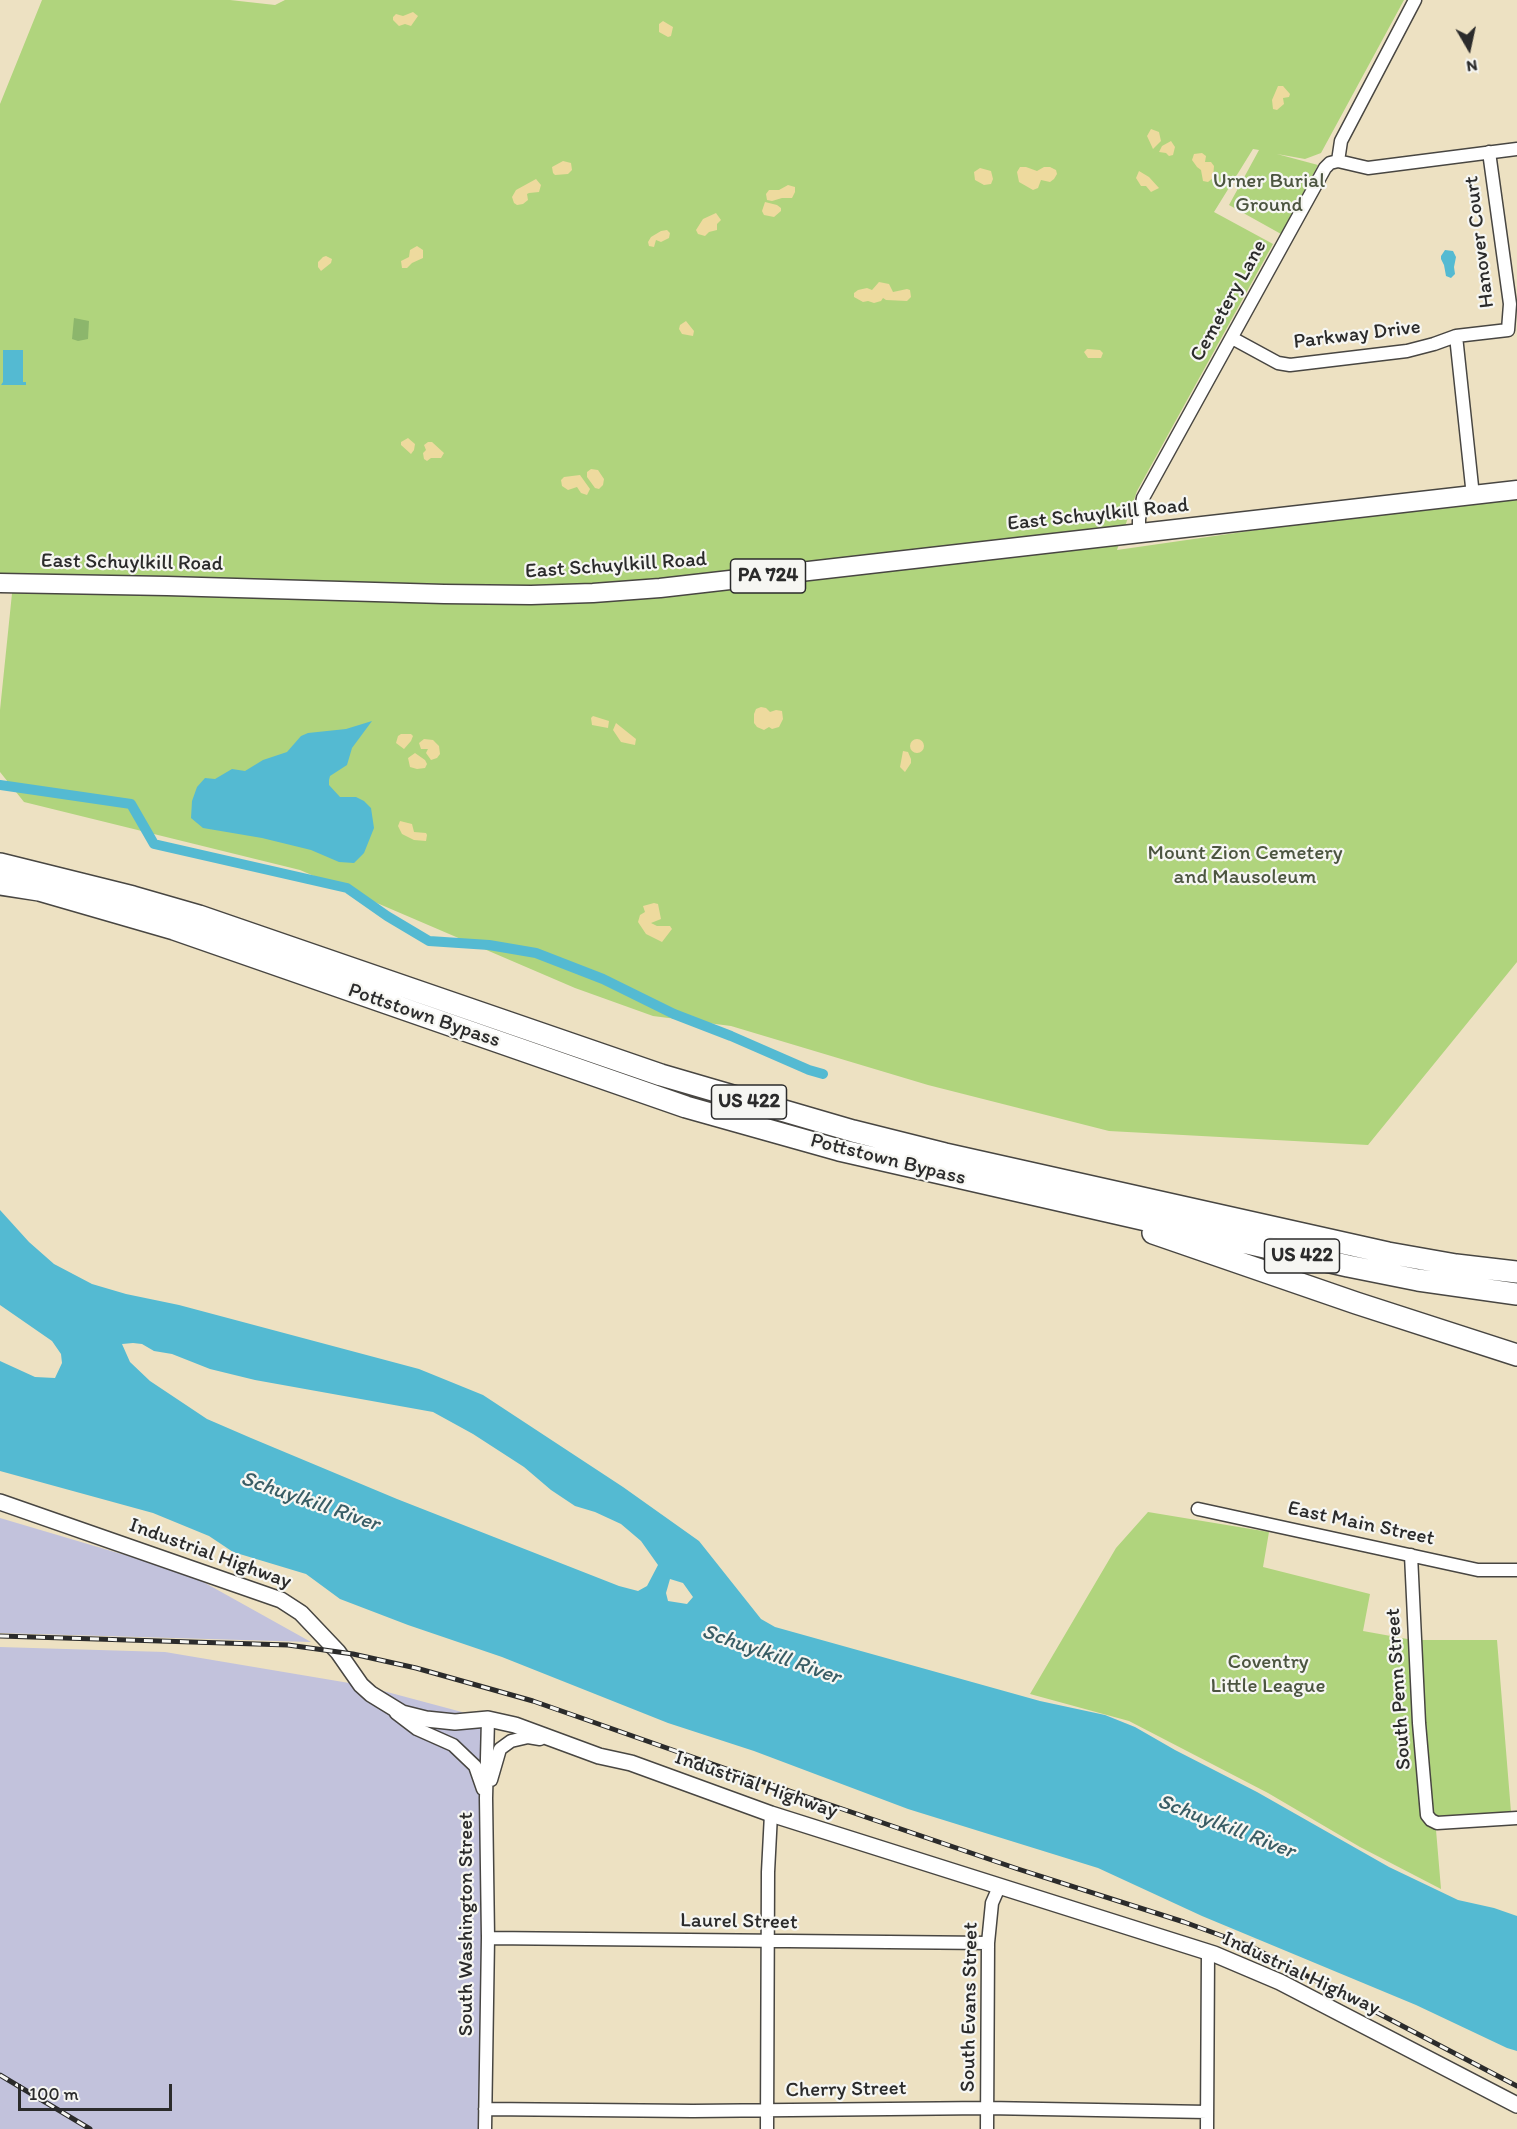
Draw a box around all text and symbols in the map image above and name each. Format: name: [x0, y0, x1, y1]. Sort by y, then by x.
north arrow: [1439, 18, 1499, 78]
text: N: [1465, 56, 1479, 77]
park label: Urner Burial Ground: [1213, 169, 1325, 219]
street label: Hanover Court: [1459, 175, 1501, 309]
street label: Cemetery Lane: [1185, 236, 1273, 366]
street label: Parkway Drive: [1292, 315, 1422, 355]
street label: East Schuylkill Road: [1006, 493, 1190, 537]
street label: East Schuylkill Road: [524, 547, 708, 585]
street label: East Schuylkill Road: [41, 549, 223, 577]
road number: PA 724: [730, 559, 806, 593]
park label: Mount Zion Cemetery and Mausoleum: [1147, 841, 1343, 891]
street label: Pottstown Bypass: [345, 978, 503, 1054]
road number: US 422: [712, 1085, 786, 1119]
street label: Pottstown Bypass: [808, 1129, 968, 1191]
road number: US 422: [1264, 1239, 1340, 1273]
water label: Schuylkill River: [237, 1466, 383, 1538]
street label: East Main Street: [1285, 1496, 1437, 1552]
street label: Industrial Highway: [126, 1513, 294, 1595]
street label: South Penn Street: [1381, 1607, 1417, 1771]
water label: Schuylkill River: [698, 1619, 844, 1691]
park label: Coventry Little League: [1211, 1650, 1325, 1700]
street label: Industrial Highway: [671, 1745, 841, 1825]
water label: Schuylkill River: [1154, 1789, 1298, 1865]
street label: South Washington Street: [454, 1812, 480, 2036]
street label: Laurel Street: [680, 1908, 798, 1936]
street label: South Evans Street: [956, 1922, 984, 2092]
street label: Industrial Highway: [1218, 1927, 1384, 2021]
scale bar: [21, 2072, 176, 2110]
street label: Cherry Street: [785, 2076, 907, 2104]
text: 100 m: [29, 2083, 79, 2105]

